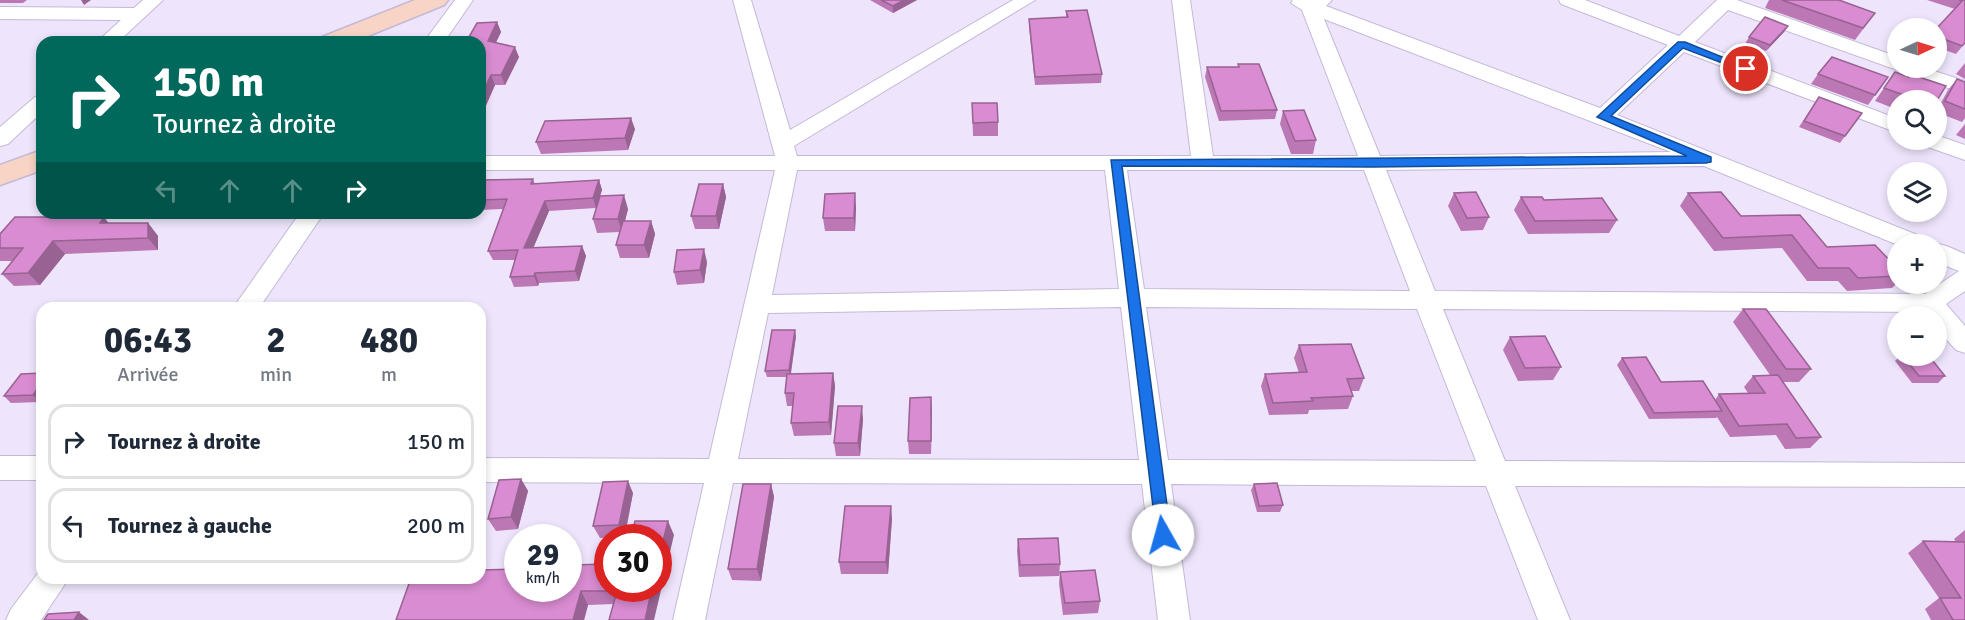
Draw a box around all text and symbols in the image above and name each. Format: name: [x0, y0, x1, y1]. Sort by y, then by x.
north arrow: [1887, 18, 1947, 78]
map controls: [1887, 18, 1947, 366]
pin: [1720, 43, 1771, 94]
icon: arrive: [1729, 52, 1762, 85]
text: 150 m: [153, 57, 264, 108]
icon: right: [54, 60, 132, 138]
button: search: [1887, 90, 1947, 150]
text: Tournez à droite: [153, 108, 336, 141]
button: layers: [1887, 162, 1947, 222]
icon: left: [150, 174, 183, 207]
icon: ahead: [213, 174, 246, 207]
icon: ahead: [276, 174, 309, 207]
icon: right: [339, 174, 372, 207]
button: +: [1887, 234, 1947, 294]
button: −: [1887, 306, 1947, 366]
text: 06:43: [104, 318, 192, 363]
text: 2: [266, 318, 286, 363]
text: 480: [360, 318, 418, 363]
text: Arrivée: [117, 362, 179, 387]
text: min: [260, 362, 292, 387]
text: m: [381, 362, 397, 387]
icon: right: [57, 425, 90, 458]
text: Tournez à droite: [108, 428, 261, 455]
text: 150 m: [407, 428, 465, 455]
position arrow: [1131, 503, 1195, 567]
icon: left: [57, 509, 90, 542]
text: Tournez à gauche: [108, 512, 272, 539]
text: 200 m: [407, 512, 465, 539]
speed limit sign: 30: [594, 524, 672, 602]
text: 29: [527, 537, 559, 574]
text: km/h: [526, 569, 560, 587]

